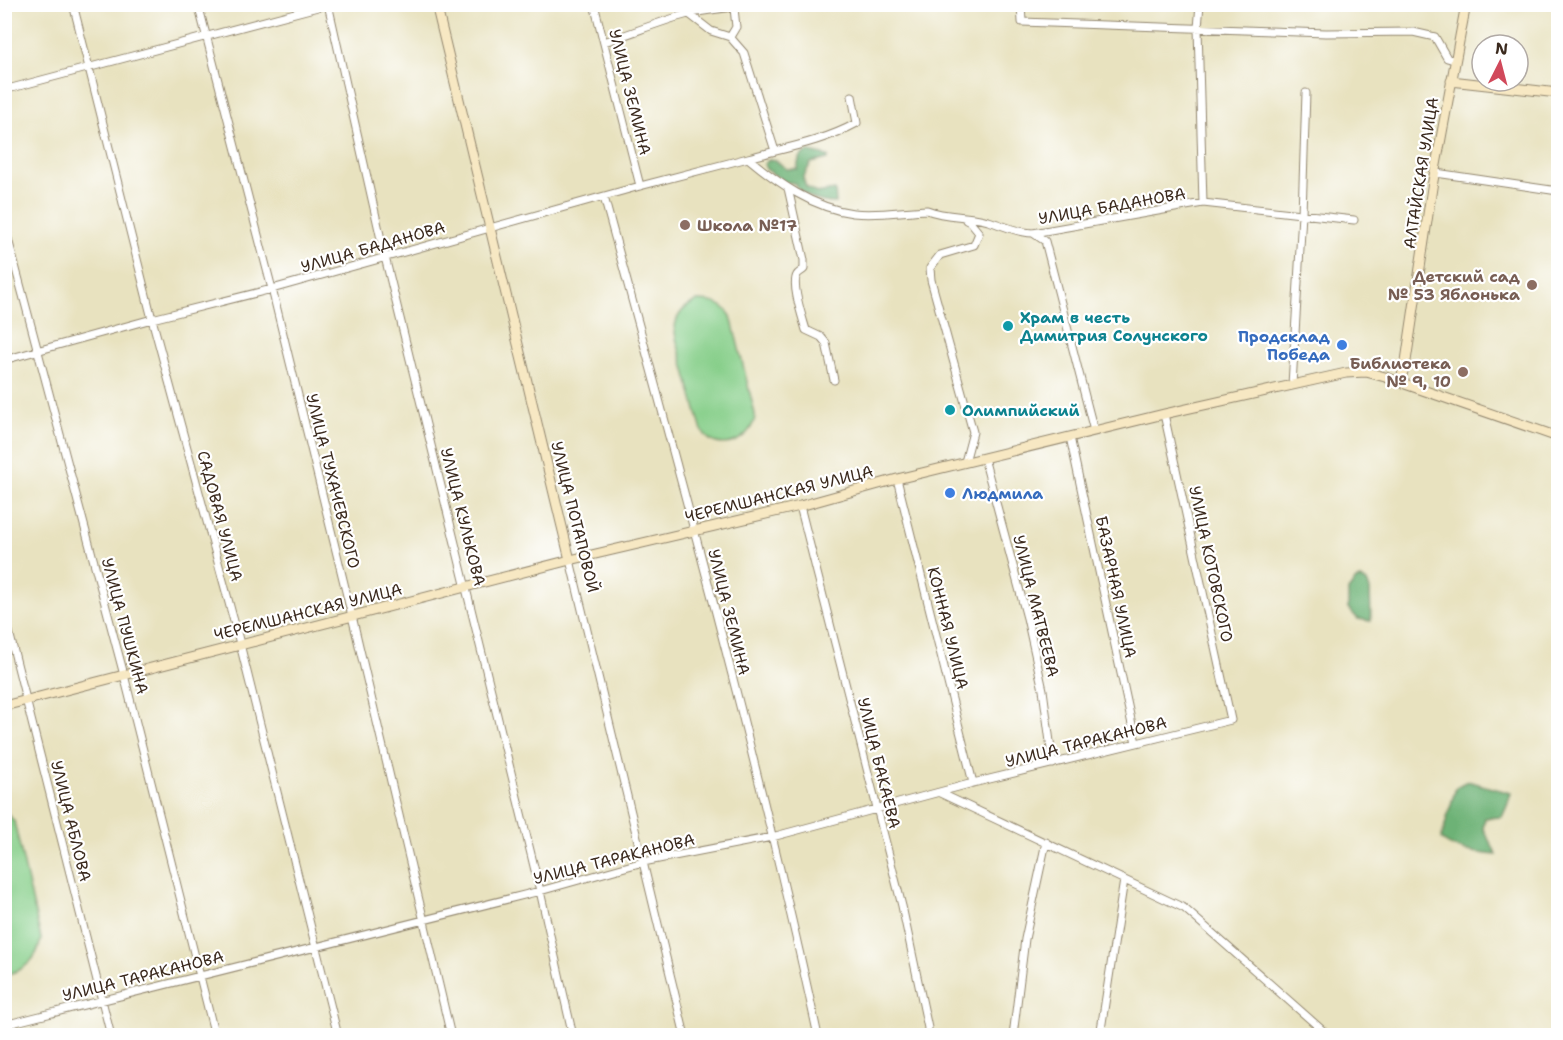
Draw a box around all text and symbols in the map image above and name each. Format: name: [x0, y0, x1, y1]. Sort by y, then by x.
street label: УЛИЦА ЗЕМИНА: [604, 27, 656, 157]
north arrow: [1470, 33, 1530, 93]
text: N: [1494, 37, 1509, 60]
street label: АЛТАЙСКАЯ УЛИЦА: [1399, 96, 1443, 250]
street label: УЛИЦА БАДАНОВА: [1037, 183, 1187, 229]
place label: Школа №17: [697, 215, 797, 236]
street label: УЛИЦА БАДАНОВА: [298, 216, 448, 278]
marker: Школа №17: [678, 218, 692, 232]
place label: Детский сад № 53 Яблонька: [1388, 266, 1521, 305]
marker: Детский сад № 53 Яблонька: [1525, 278, 1539, 292]
place label: Храм в честь Димитрия Солунского: [1020, 307, 1208, 346]
marker: Храм в честь Димитрия Солунского: [1001, 319, 1015, 333]
place label: Продсклад Победа: [1238, 326, 1331, 365]
marker: Продсклад Победа: [1335, 338, 1349, 352]
place label: Библиотека № 9, 10: [1350, 353, 1451, 392]
marker: Библиотека № 9, 10: [1456, 365, 1470, 379]
street label: УЛИЦА ТУХАЧЕВСКОГО: [301, 391, 365, 571]
place label: Олимпийский: [962, 400, 1080, 421]
marker: Олимпийский: [943, 403, 957, 417]
street label: УЛИЦА ПОТАПОВОЙ: [546, 439, 604, 595]
street label: УЛИЦА КУЛЬКОВА: [436, 446, 490, 588]
street label: САДОВАЯ УЛИЦА: [192, 448, 248, 584]
street label: ЧЕРЕМШАНСКАЯ УЛИЦА: [683, 460, 875, 528]
place label: Людмила: [962, 483, 1043, 504]
street label: УЛИЦА КОТОВСКОГО: [1184, 484, 1238, 644]
marker: Людмила: [943, 486, 957, 500]
street label: БАЗАРНАЯ УЛИЦА: [1091, 514, 1141, 660]
street label: УЛИЦА МАТВЕЕВА: [1008, 533, 1064, 679]
street label: УЛИЦА ЗЕМИНА: [703, 547, 755, 677]
street label: УЛИЦА ПУШКИНА: [97, 556, 153, 696]
street label: КОННАЯ УЛИЦА: [923, 565, 973, 691]
street label: ЧЕРЕМШАНСКАЯ УЛИЦА: [212, 578, 404, 646]
street label: УЛИЦА БАКАЕВА: [853, 695, 905, 831]
street label: УЛИЦА ТАРАКАНОВА: [1003, 712, 1169, 772]
street label: УЛИЦА АБЛОВА: [46, 758, 96, 884]
street label: УЛИЦА ТАРАКАНОВА: [531, 829, 697, 889]
street label: УЛИЦА ТАРАКАНОВА: [60, 946, 226, 1006]

